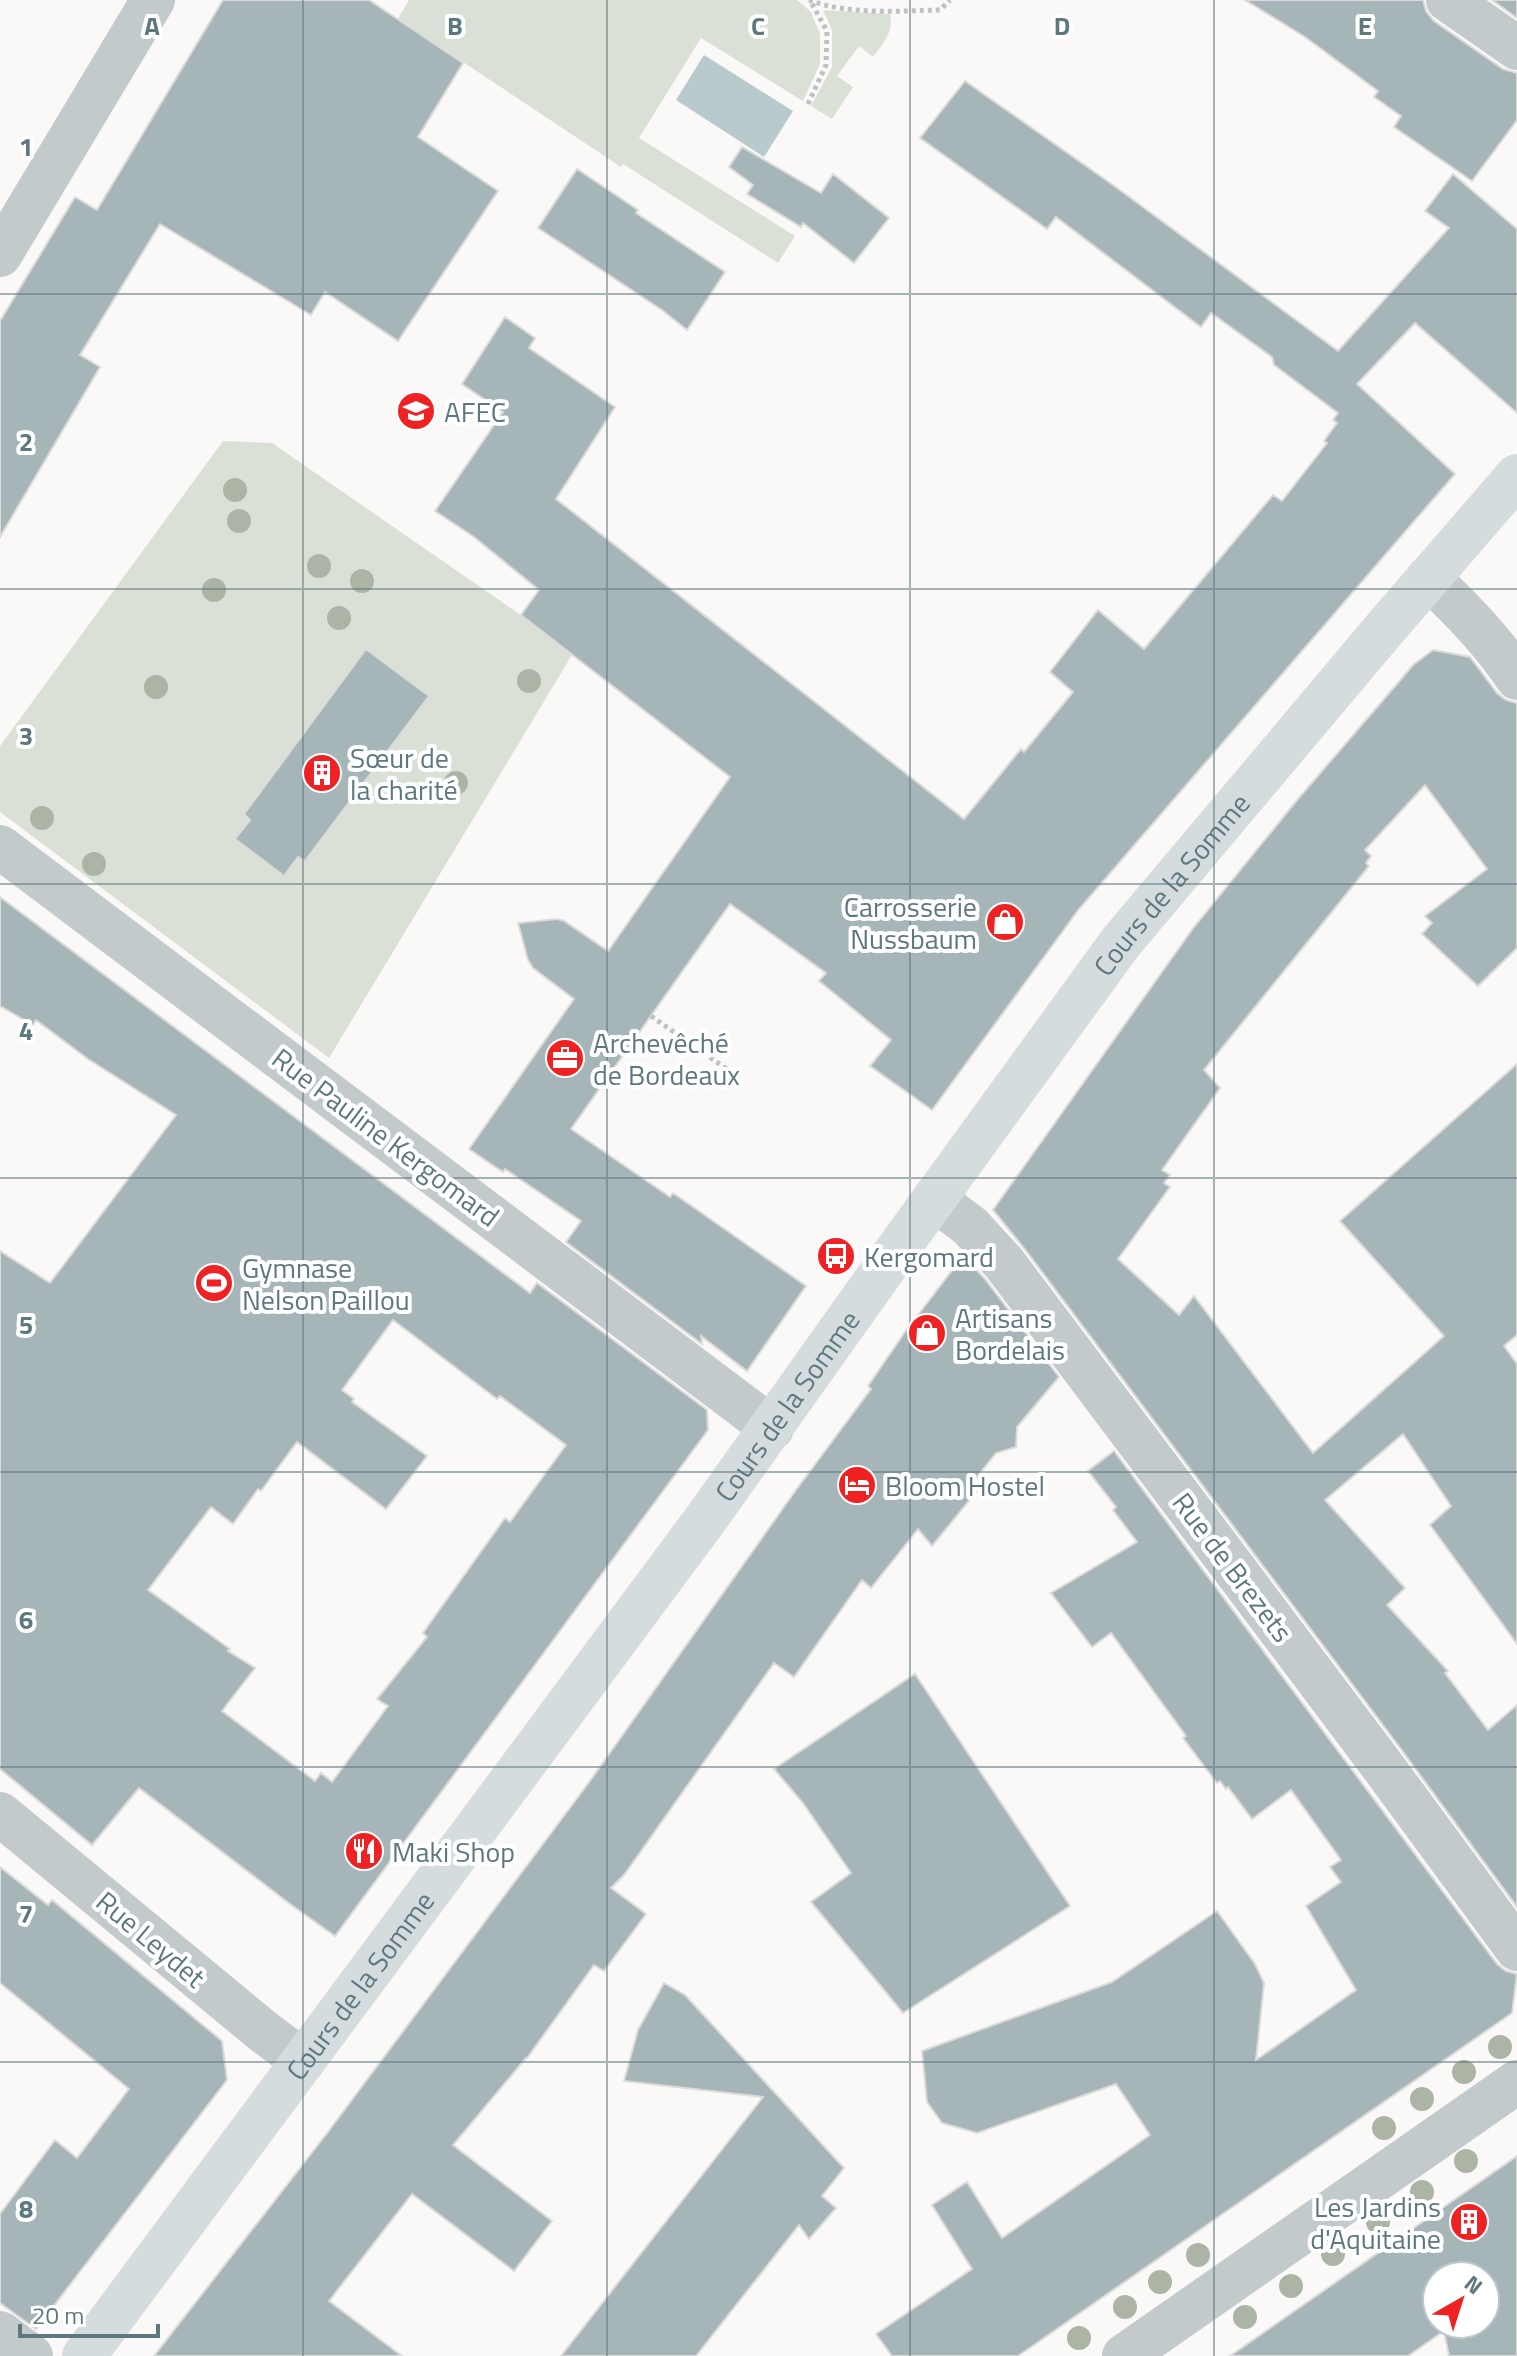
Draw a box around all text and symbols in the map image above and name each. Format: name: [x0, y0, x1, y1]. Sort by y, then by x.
text: A: [144, 6, 160, 45]
text: B: [447, 6, 463, 45]
text: C: [751, 6, 765, 45]
text: D: [1054, 6, 1070, 45]
text: E: [1358, 6, 1372, 45]
text: 1: [19, 127, 33, 166]
school or university icon: AFEC: [395, 390, 437, 432]
place label: AFEC: [444, 390, 506, 433]
text: 2: [19, 422, 33, 461]
text: 3: [19, 716, 33, 755]
place label: Sœur de la charité: [350, 736, 458, 811]
building icon: Sœur de la charité: [301, 752, 343, 794]
street label: Cours de la Somme: [1082, 783, 1260, 984]
place label: Carrosserie Nussbaum: [844, 885, 977, 960]
shop icon: Carrosserie Nussbaum: [984, 901, 1026, 943]
text: 4: [19, 1011, 33, 1050]
place label: Archevêché de Bordeaux: [593, 1021, 740, 1096]
street label: Rue Pauline Kergomard: [263, 1037, 509, 1237]
office icon: Archevêché de Bordeaux: [544, 1037, 586, 1079]
bus stop icon: Kergomard: [815, 1235, 857, 1277]
place label: Kergomard: [864, 1235, 994, 1278]
place label: Gymnase Nelson Paillou: [242, 1246, 410, 1321]
sports icon: Gymnase Nelson Paillou: [193, 1262, 235, 1304]
place label: Artisans Bordelais: [955, 1296, 1065, 1371]
street label: Cours de la Somme: [703, 1301, 870, 1510]
text: 5: [19, 1305, 33, 1344]
shop icon: Artisans Bordelais: [906, 1312, 948, 1354]
hotel icon: Bloom Hostel: [836, 1464, 878, 1506]
place label: Bloom Hostel: [885, 1464, 1045, 1507]
street label: Rue de Brezets: [1162, 1483, 1304, 1651]
text: 6: [19, 1600, 33, 1639]
restaurant icon: Maki Shop: [343, 1830, 385, 1872]
place label: Maki Shop: [392, 1830, 515, 1873]
street label: Rue Leydet: [87, 1880, 215, 1998]
street label: Cours de la Somme: [275, 1881, 444, 2089]
text: 7: [19, 1894, 33, 1933]
place label: Les Jardins d'Aquitaine: [1310, 2185, 1441, 2260]
text: 8: [19, 2189, 33, 2228]
building icon: Les Jardins d'Aquitaine: [1448, 2201, 1490, 2243]
north arrow: [1421, 2260, 1501, 2340]
text: N: [1457, 2266, 1490, 2302]
scale bar: [20, 2288, 158, 2338]
text: 20 m: [32, 2297, 84, 2333]

